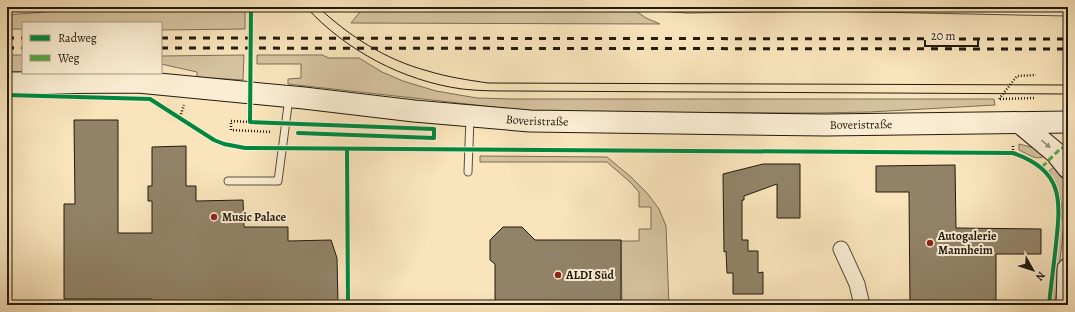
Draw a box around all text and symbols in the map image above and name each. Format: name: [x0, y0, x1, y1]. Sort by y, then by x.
legend: [22, 22, 162, 74]
scale bar: [925, 22, 978, 48]
text: 20 m: [931, 28, 955, 44]
text: Radweg: [58, 30, 97, 46]
text: Weg: [57, 50, 80, 66]
street label: Boveristraße: [505, 111, 569, 130]
street label: Boveristraße: [830, 116, 892, 133]
one-way arrow: [1040, 140, 1051, 149]
place label: Music Palace: [222, 209, 287, 225]
marker: Music Palace: [209, 212, 219, 222]
place label: Autogalerie Mannheim: [937, 228, 997, 258]
marker: Autogalerie Mannheim: [925, 238, 935, 248]
north arrow: [1013, 250, 1053, 290]
place label: ALDI Süd: [565, 267, 615, 283]
text: N: [1032, 268, 1049, 284]
marker: ALDI Süd: [553, 270, 563, 280]

